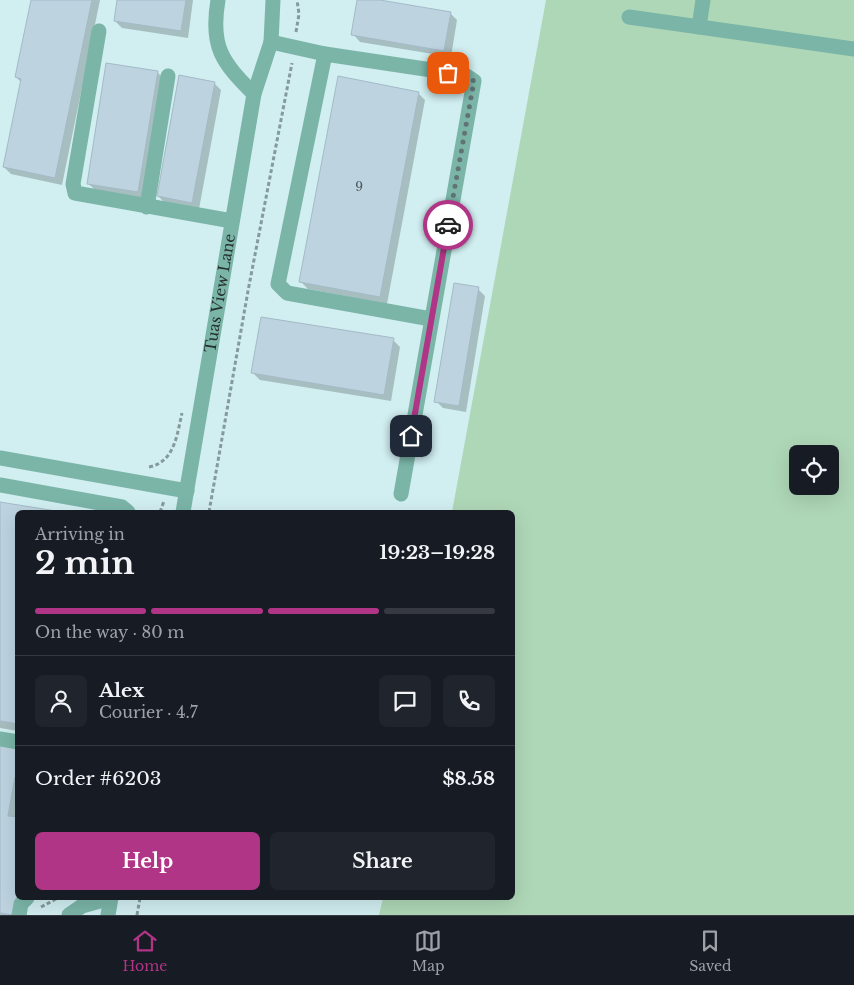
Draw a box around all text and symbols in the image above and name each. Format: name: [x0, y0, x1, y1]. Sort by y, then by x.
pin: [427, 52, 469, 94]
icon: bag: [434, 59, 462, 87]
house number: 9: [355, 179, 363, 194]
courier: [423, 200, 473, 250]
icon: car: [434, 211, 462, 239]
street label: Tuas View Lane: [200, 232, 239, 354]
pin: [390, 415, 432, 457]
icon: home: [397, 422, 425, 450]
map controls: [789, 445, 839, 495]
button: locate: [789, 445, 839, 495]
text: Arriving in: [35, 524, 125, 544]
text: 19:23–19:28: [379, 541, 495, 564]
text: 2 min: [35, 543, 135, 583]
text: On the way · 80 m: [35, 622, 185, 642]
button: person: [35, 675, 87, 727]
button: chat: [379, 675, 431, 727]
button: phone: [443, 675, 495, 727]
text: Alex: [99, 679, 144, 702]
text: Courier · 4.7: [99, 702, 198, 722]
text: Order #6203: [35, 767, 161, 790]
text: $8.58: [442, 767, 495, 790]
button: Help: [35, 832, 260, 890]
button: Share: [270, 832, 495, 890]
tab: Home: [122, 927, 167, 975]
tab: Map: [412, 927, 445, 975]
tab: Saved: [689, 927, 732, 975]

